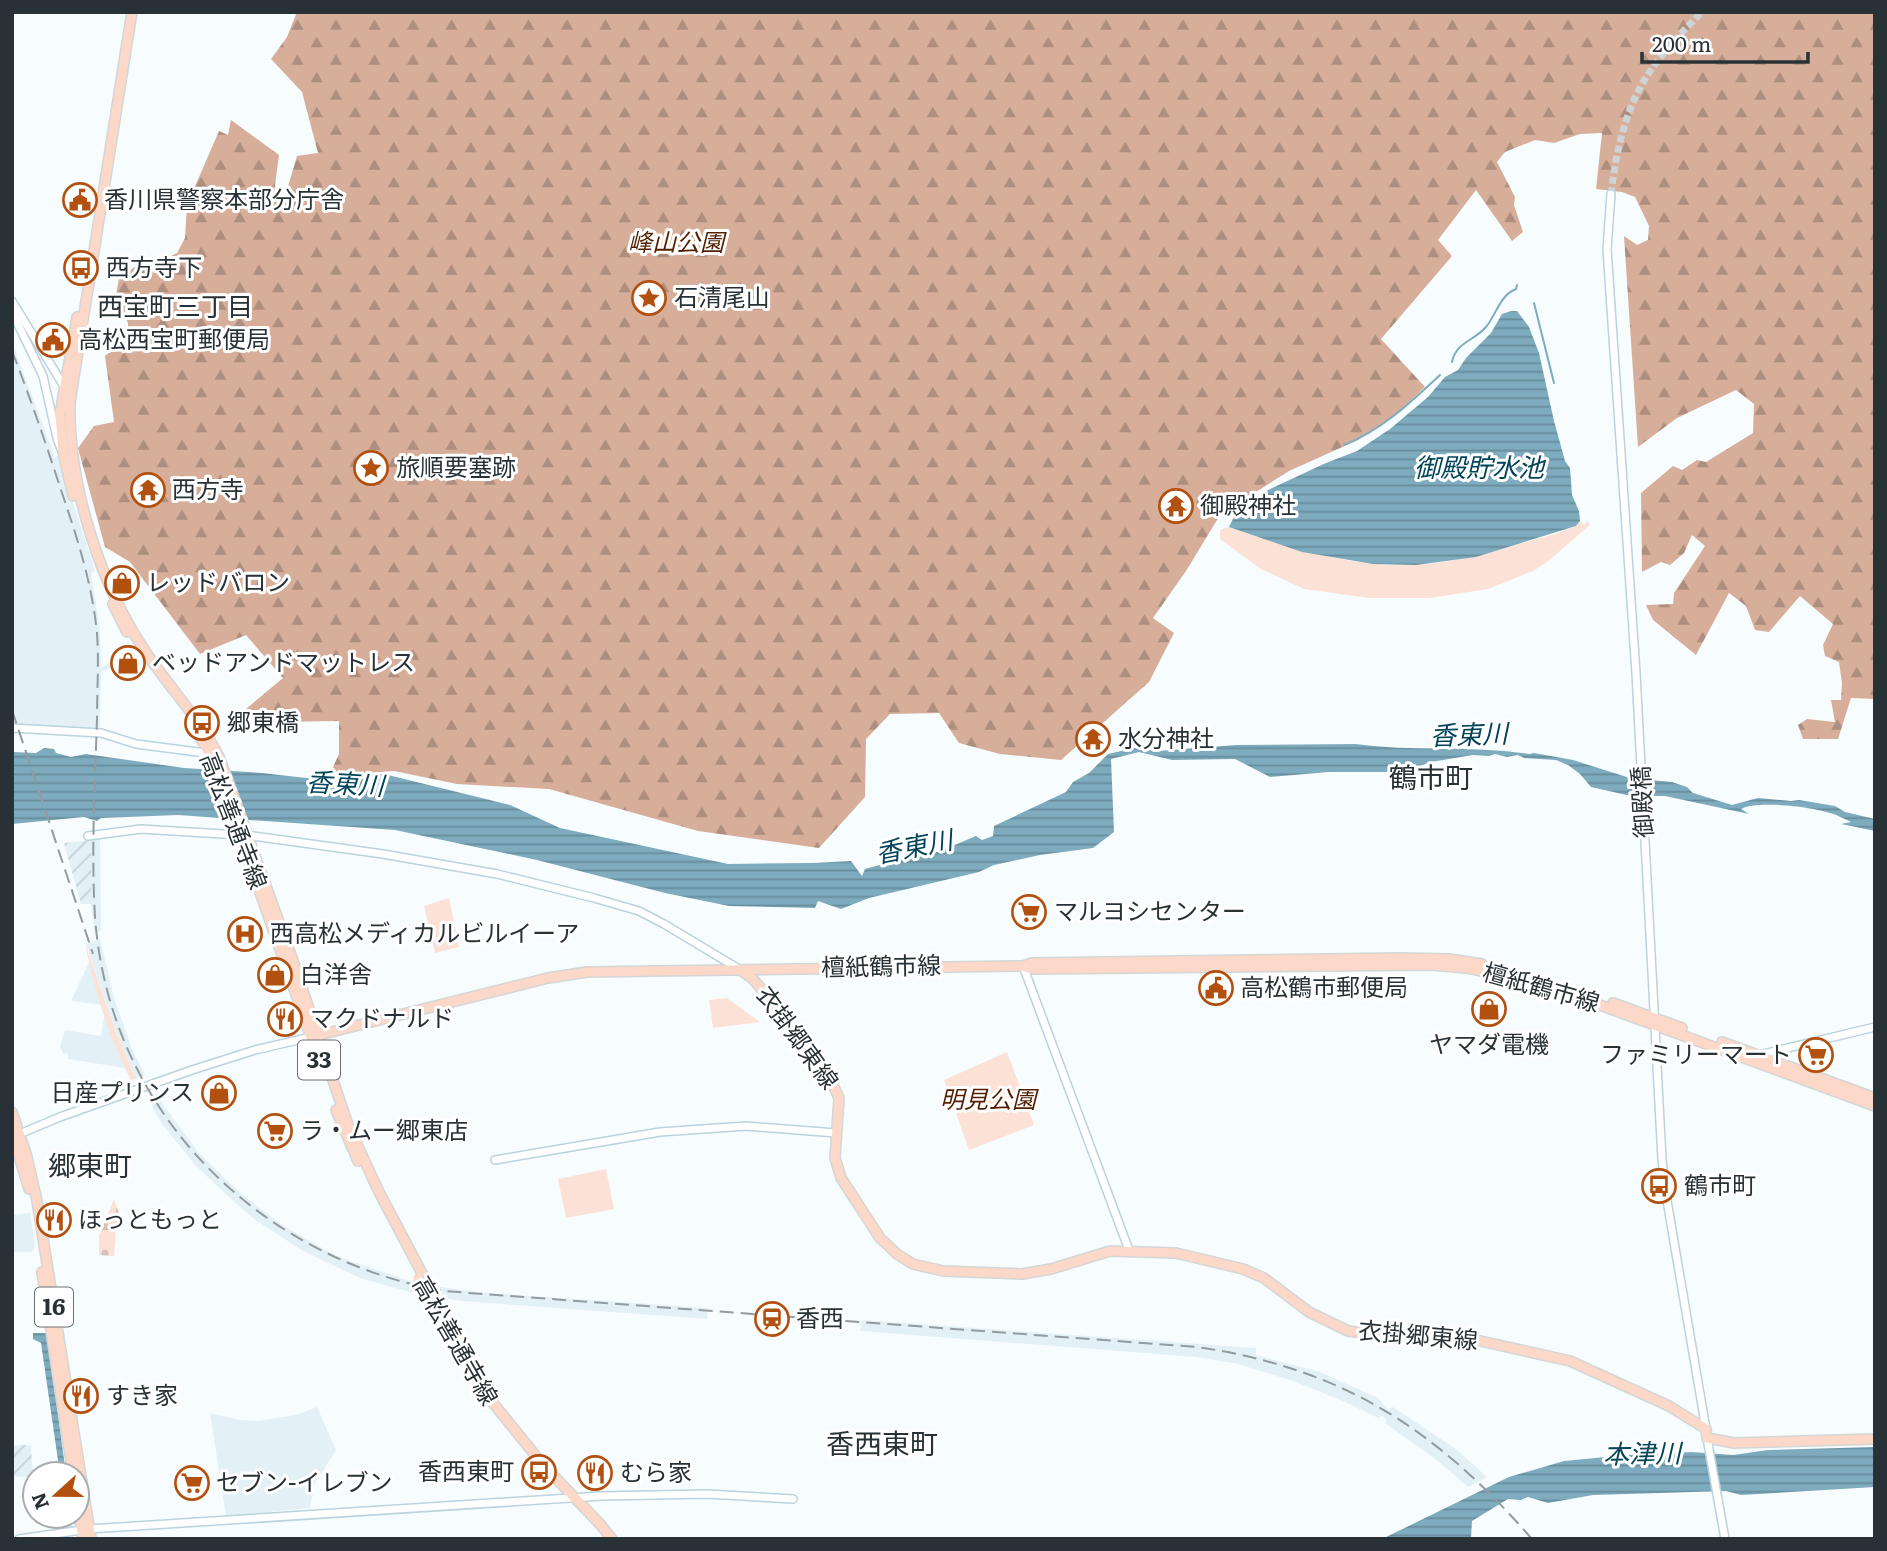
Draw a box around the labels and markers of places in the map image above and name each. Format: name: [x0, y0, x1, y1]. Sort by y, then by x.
place label: 香川県警察本部分庁舎: [104, 180, 344, 215]
public building icon: 香川県警察本部分庁舎: [61, 181, 99, 219]
place label: 西方寺下: [106, 248, 202, 283]
bus stop icon: 西方寺下: [62, 249, 100, 287]
place label: 石清尾山: [674, 278, 770, 313]
place icon: 石清尾山: [630, 279, 668, 317]
place label: 高松西宝町郵便局: [78, 320, 270, 355]
public building icon: 高松西宝町郵便局: [34, 321, 72, 359]
place label: 旅順要塞跡: [396, 448, 516, 483]
place icon: 旅順要塞跡: [352, 449, 390, 487]
place label: 西方寺: [172, 470, 244, 505]
temple icon: 西方寺: [129, 471, 167, 509]
place label: 御殿神社: [1200, 486, 1296, 521]
temple icon: 御殿神社: [1157, 487, 1195, 525]
place label: レッドバロン: [146, 563, 290, 598]
shop icon: レッドバロン: [103, 564, 141, 602]
place label: ベッドアンドマットレス: [152, 643, 415, 678]
shop icon: ベッドアンドマットレス: [109, 644, 147, 682]
place label: 郷東橋: [227, 703, 299, 738]
bus stop icon: 郷東橋: [183, 704, 221, 742]
place label: 水分神社: [1118, 719, 1214, 754]
temple icon: 水分神社: [1074, 720, 1112, 758]
place label: マルヨシセンター: [1054, 892, 1246, 927]
supermarket icon: マルヨシセンター: [1010, 893, 1048, 931]
place label: 西高松メディカルビルイーア: [270, 914, 579, 949]
hospital icon: 西高松メディカルビルイーア: [226, 915, 264, 953]
place label: 白洋舎: [300, 955, 372, 990]
shop icon: 白洋舎: [256, 956, 294, 994]
place label: 高松鶴市郵便局: [1240, 968, 1408, 1003]
public building icon: 高松鶴市郵便局: [1197, 969, 1235, 1007]
shop icon: ヤマダ電機: [1470, 990, 1508, 1028]
place label: マクドナルド: [310, 999, 454, 1034]
restaurant icon: マクドナルド: [266, 1000, 304, 1038]
place label: ヤマダ電機: [1429, 1025, 1549, 1060]
place label: ファミリーマート: [1600, 1035, 1792, 1070]
supermarket icon: ファミリーマート: [1797, 1036, 1835, 1074]
place label: 日産プリンス: [50, 1073, 194, 1108]
shop icon: 日産プリンス: [200, 1074, 238, 1112]
place label: ラ・ムー郷東店: [300, 1111, 468, 1146]
supermarket icon: ラ・ムー郷東店: [256, 1112, 294, 1150]
place label: 鶴市町: [1684, 1166, 1756, 1201]
bus stop icon: 鶴市町: [1640, 1167, 1678, 1205]
place label: ほっともっと: [78, 1200, 222, 1235]
restaurant icon: ほっともっと: [35, 1201, 73, 1239]
place label: 香西: [796, 1299, 844, 1334]
station icon: 香西: [753, 1300, 791, 1338]
place label: すき家: [106, 1376, 178, 1411]
restaurant icon: すき家: [62, 1377, 100, 1415]
place label: 香西東町: [418, 1452, 514, 1487]
bus stop icon: 香西東町: [520, 1453, 558, 1491]
place label: むら家: [620, 1453, 692, 1488]
restaurant icon: むら家: [576, 1454, 614, 1492]
place label: セブン-イレブン: [216, 1463, 393, 1498]
supermarket icon: セブン-イレブン: [173, 1464, 211, 1502]

